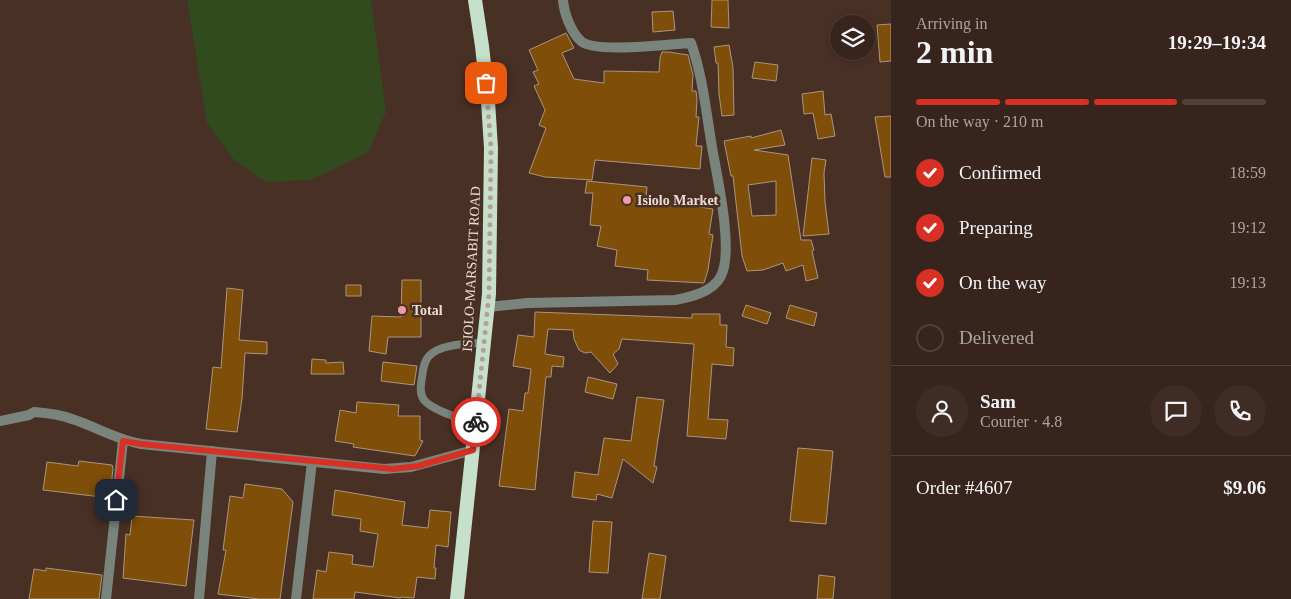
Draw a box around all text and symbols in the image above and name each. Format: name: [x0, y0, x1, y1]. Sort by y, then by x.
map controls: [830, 15, 875, 60]
button: layers: [830, 15, 875, 60]
text: Arriving in: [916, 15, 988, 32]
text: 19:29–19:34: [1168, 32, 1266, 53]
text: 2 min: [916, 34, 993, 70]
pin: [465, 62, 507, 104]
icon: bag: [472, 69, 500, 97]
text: On the way · 210 m: [916, 113, 1044, 130]
icon: check: [916, 159, 944, 187]
text: Confirmed: [959, 162, 1041, 183]
text: 18:59: [1230, 164, 1266, 181]
street label: ISIOLO-MARSABIT ROAD: [460, 186, 483, 352]
place label: Isiolo Market: [637, 193, 719, 208]
marker: Isiolo Market: [621, 194, 633, 206]
icon: check: [916, 214, 944, 242]
text: Preparing: [959, 217, 1033, 238]
text: 19:12: [1230, 219, 1266, 236]
icon: check: [916, 269, 944, 297]
text: On the way: [959, 272, 1047, 293]
text: 19:13: [1230, 274, 1266, 291]
place label: Total: [412, 303, 443, 318]
marker: Total: [396, 304, 408, 316]
text: Delivered: [959, 327, 1034, 348]
button: person: [916, 385, 968, 437]
button: chat: [1150, 385, 1202, 437]
button: phone: [1214, 385, 1266, 437]
text: Sam: [980, 391, 1016, 412]
courier: [451, 397, 501, 447]
icon: bike: [462, 408, 490, 436]
text: Courier · 4.8: [980, 413, 1062, 430]
text: Order #4607: [916, 477, 1013, 498]
text: $9.06: [1223, 477, 1266, 498]
pin: [95, 479, 137, 521]
icon: home: [102, 486, 130, 514]

